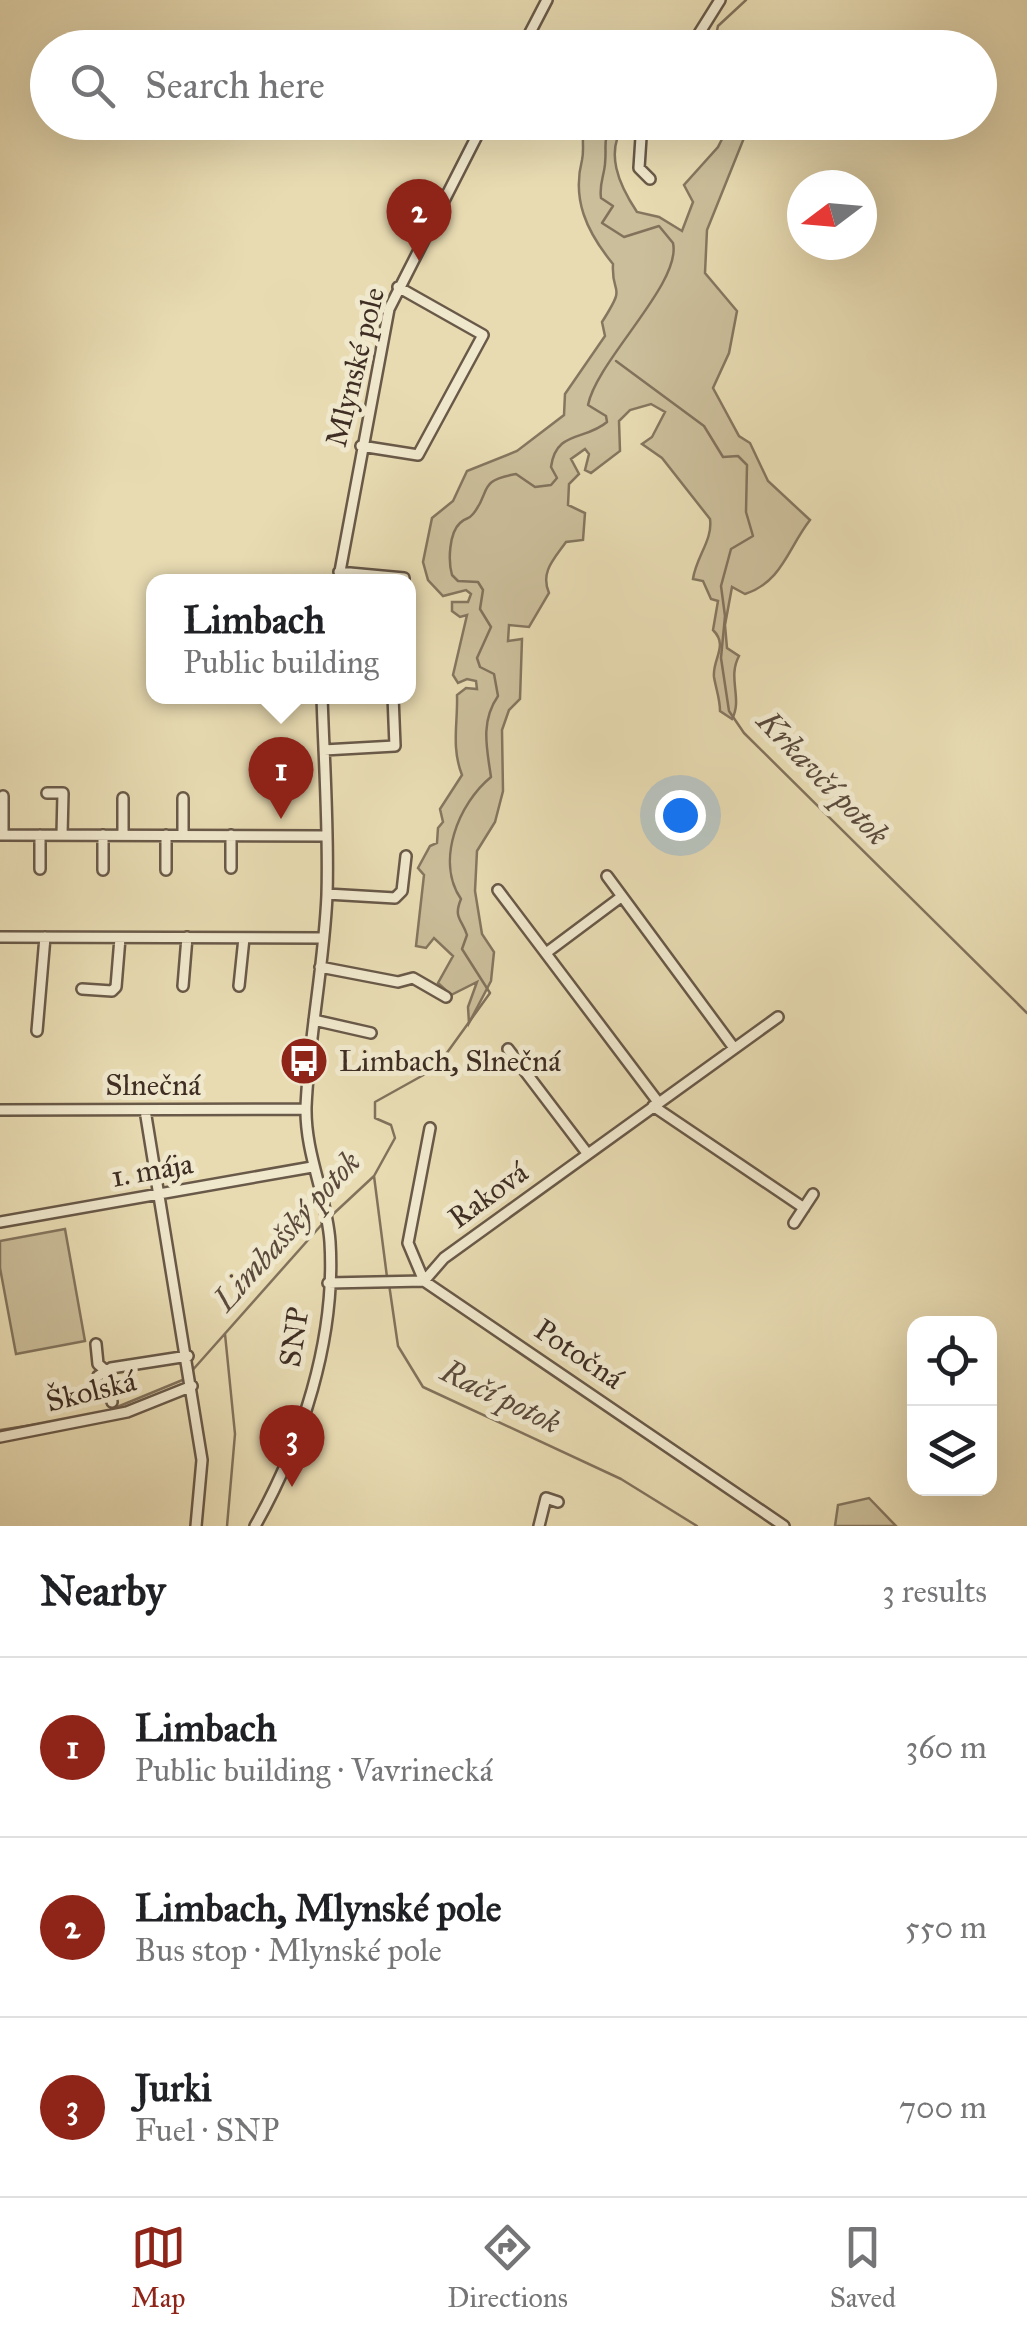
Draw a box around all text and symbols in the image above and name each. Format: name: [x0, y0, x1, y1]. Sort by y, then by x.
search box: [30, 30, 997, 140]
icon: search: [65, 58, 120, 113]
text: Search here: [145, 62, 325, 108]
north arrow: [787, 170, 877, 260]
pin: 2: [386, 178, 452, 261]
street label: Mlynské pole: [318, 284, 392, 450]
popup: [146, 574, 416, 704]
text: Limbach: [183, 597, 325, 643]
text: Public building: [183, 643, 379, 682]
water label: Krkavčí potok: [748, 701, 897, 854]
pin: 1: [248, 736, 314, 819]
your location: [655, 790, 706, 841]
bus stop icon: Limbach, Slnečná: [278, 1035, 330, 1087]
place label: Limbach, Slnečná: [339, 1043, 561, 1079]
street label: Slnečná: [105, 1067, 201, 1103]
water label: Limbašský potok: [204, 1143, 369, 1320]
street label: 1. mája: [108, 1145, 196, 1195]
street label: Raková: [441, 1154, 535, 1236]
street label: SNP: [272, 1305, 316, 1369]
street label: Potočná: [528, 1311, 631, 1397]
map controls: [907, 1316, 997, 1496]
button: locate: [907, 1316, 997, 1406]
water label: Račí potok: [434, 1351, 567, 1443]
street label: Školská: [42, 1362, 140, 1420]
pin: 3: [260, 1404, 324, 1487]
button: layers: [907, 1406, 997, 1496]
text: Nearby: [40, 1565, 165, 1617]
text: 3 results: [882, 1572, 987, 1611]
text: Limbach: [135, 1705, 277, 1751]
text: 1: [66, 1728, 79, 1767]
text: 360 m: [905, 1728, 987, 1767]
text: Public building · Vavrinecká: [135, 1751, 493, 1790]
text: Limbach, Mlynské pole: [135, 1885, 501, 1931]
text: 2: [65, 1908, 80, 1947]
text: 550 m: [905, 1908, 987, 1947]
text: Bus stop · Mlynské pole: [135, 1931, 442, 1970]
text: Jurki: [135, 2065, 212, 2111]
text: 3: [66, 2088, 79, 2127]
text: 700 m: [899, 2088, 987, 2127]
text: Fuel · SNP: [135, 2111, 279, 2150]
tab: Map: [131, 2220, 186, 2315]
tab: Directions: [447, 2220, 568, 2315]
tab: Saved: [830, 2220, 896, 2315]

